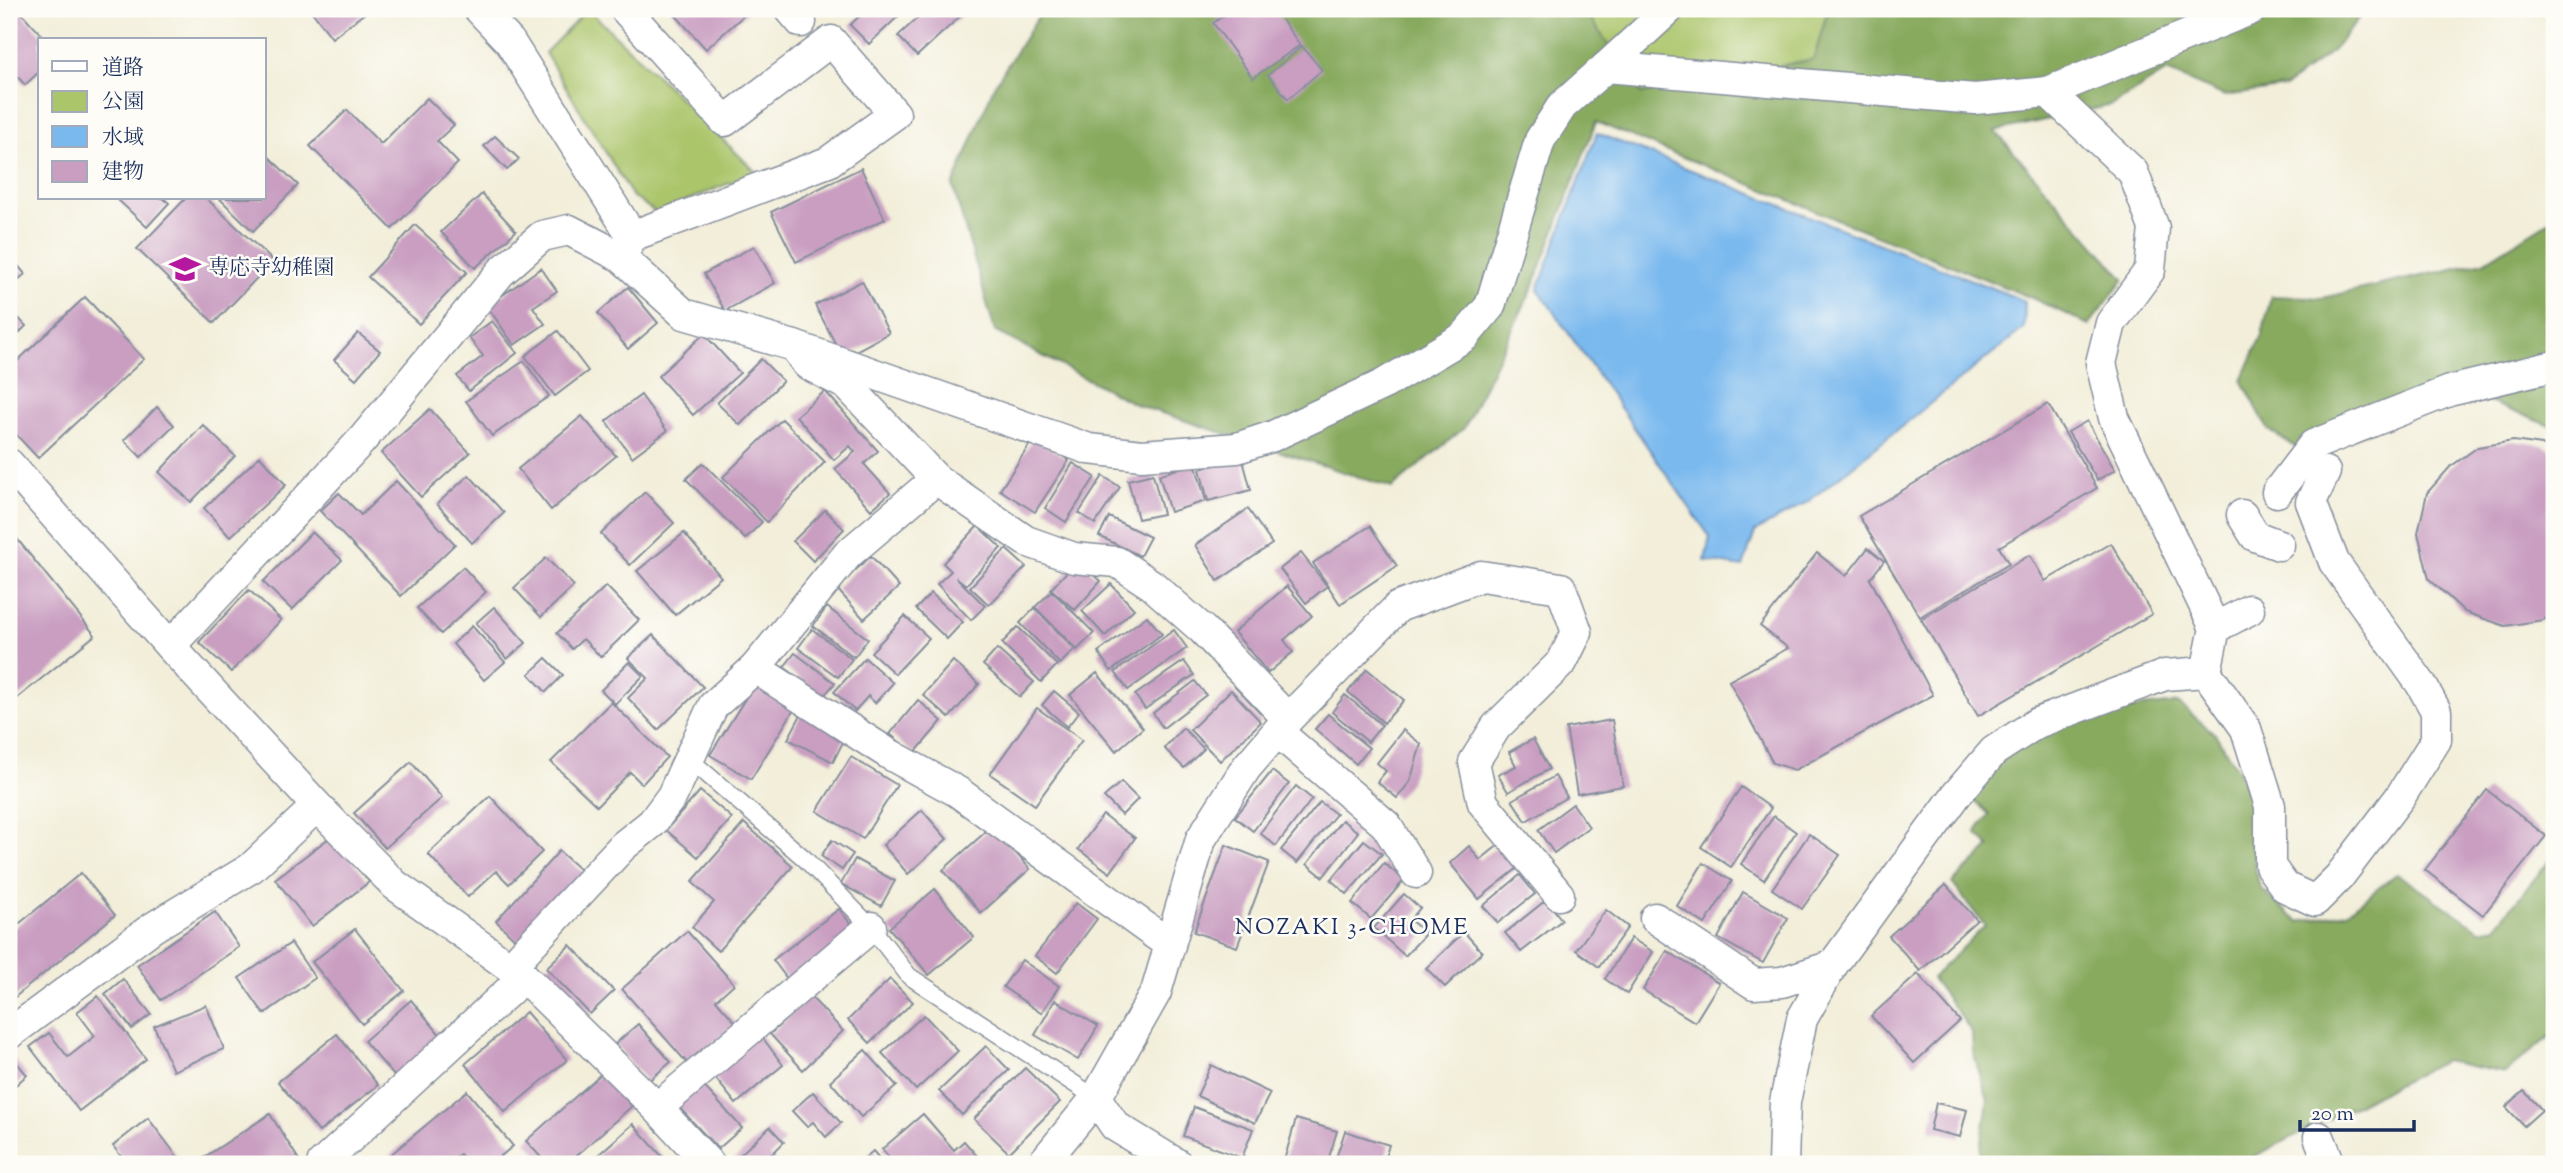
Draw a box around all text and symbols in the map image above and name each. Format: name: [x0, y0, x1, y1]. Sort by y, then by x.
legend: [38, 38, 266, 200]
text: 道路: [102, 54, 144, 84]
text: 公園: [102, 88, 144, 118]
text: 水域: [102, 124, 144, 154]
text: 建物: [102, 158, 144, 188]
school or university icon: 専応寺幼稚園: [168, 252, 202, 286]
place label: 専応寺幼稚園: [208, 254, 334, 284]
district label: NOZAKI 3-CHOME: [1235, 912, 1469, 945]
scale bar: [2300, 1089, 2414, 1133]
text: 20 m: [2311, 1100, 2354, 1130]

